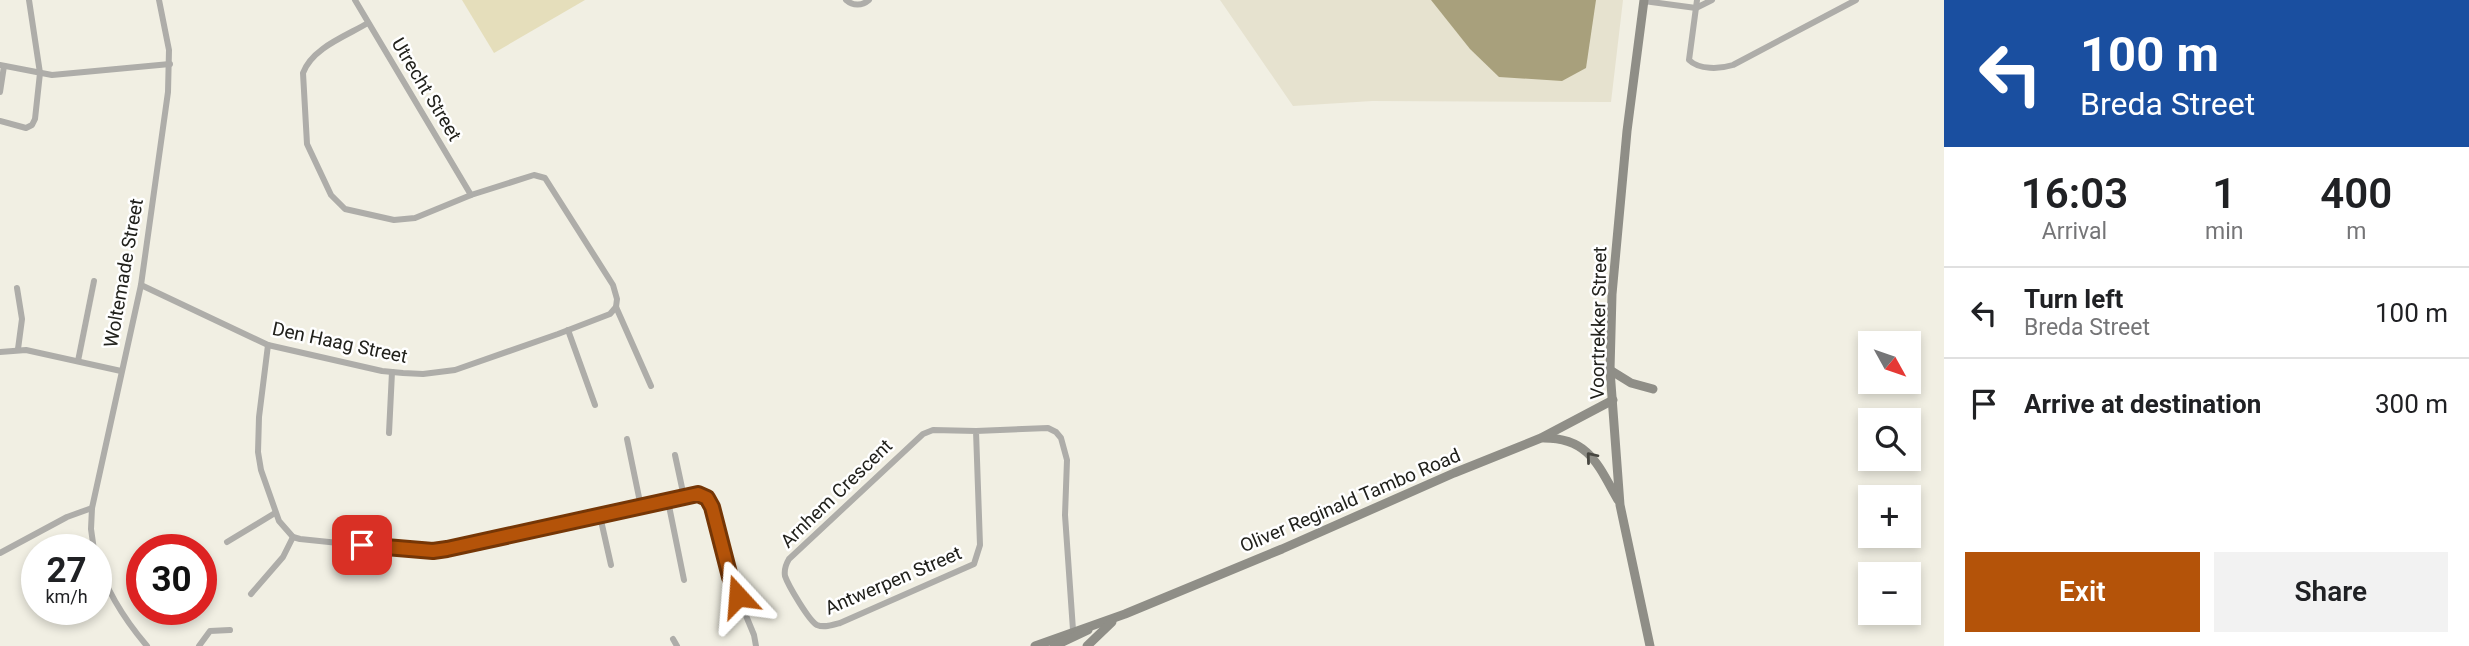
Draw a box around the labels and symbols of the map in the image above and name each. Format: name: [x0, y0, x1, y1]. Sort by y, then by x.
street label: Utrecht Street: [387, 33, 466, 145]
street label: Woltemade Street: [99, 197, 148, 349]
street label: Voortrekker Street: [1586, 246, 1611, 400]
street label: Den Haag Street: [270, 317, 410, 368]
north arrow: [1858, 331, 1922, 394]
street label: Arnhem Crescent: [776, 434, 897, 553]
street label: Oliver Reginald Tambo Road: [1236, 444, 1464, 557]
one-way arrow: [1586, 452, 1599, 465]
pin: [332, 515, 392, 575]
speed limit sign: 30: [126, 534, 217, 625]
street label: Antwerpen Street: [822, 541, 965, 620]
position arrow: [701, 559, 775, 633]

